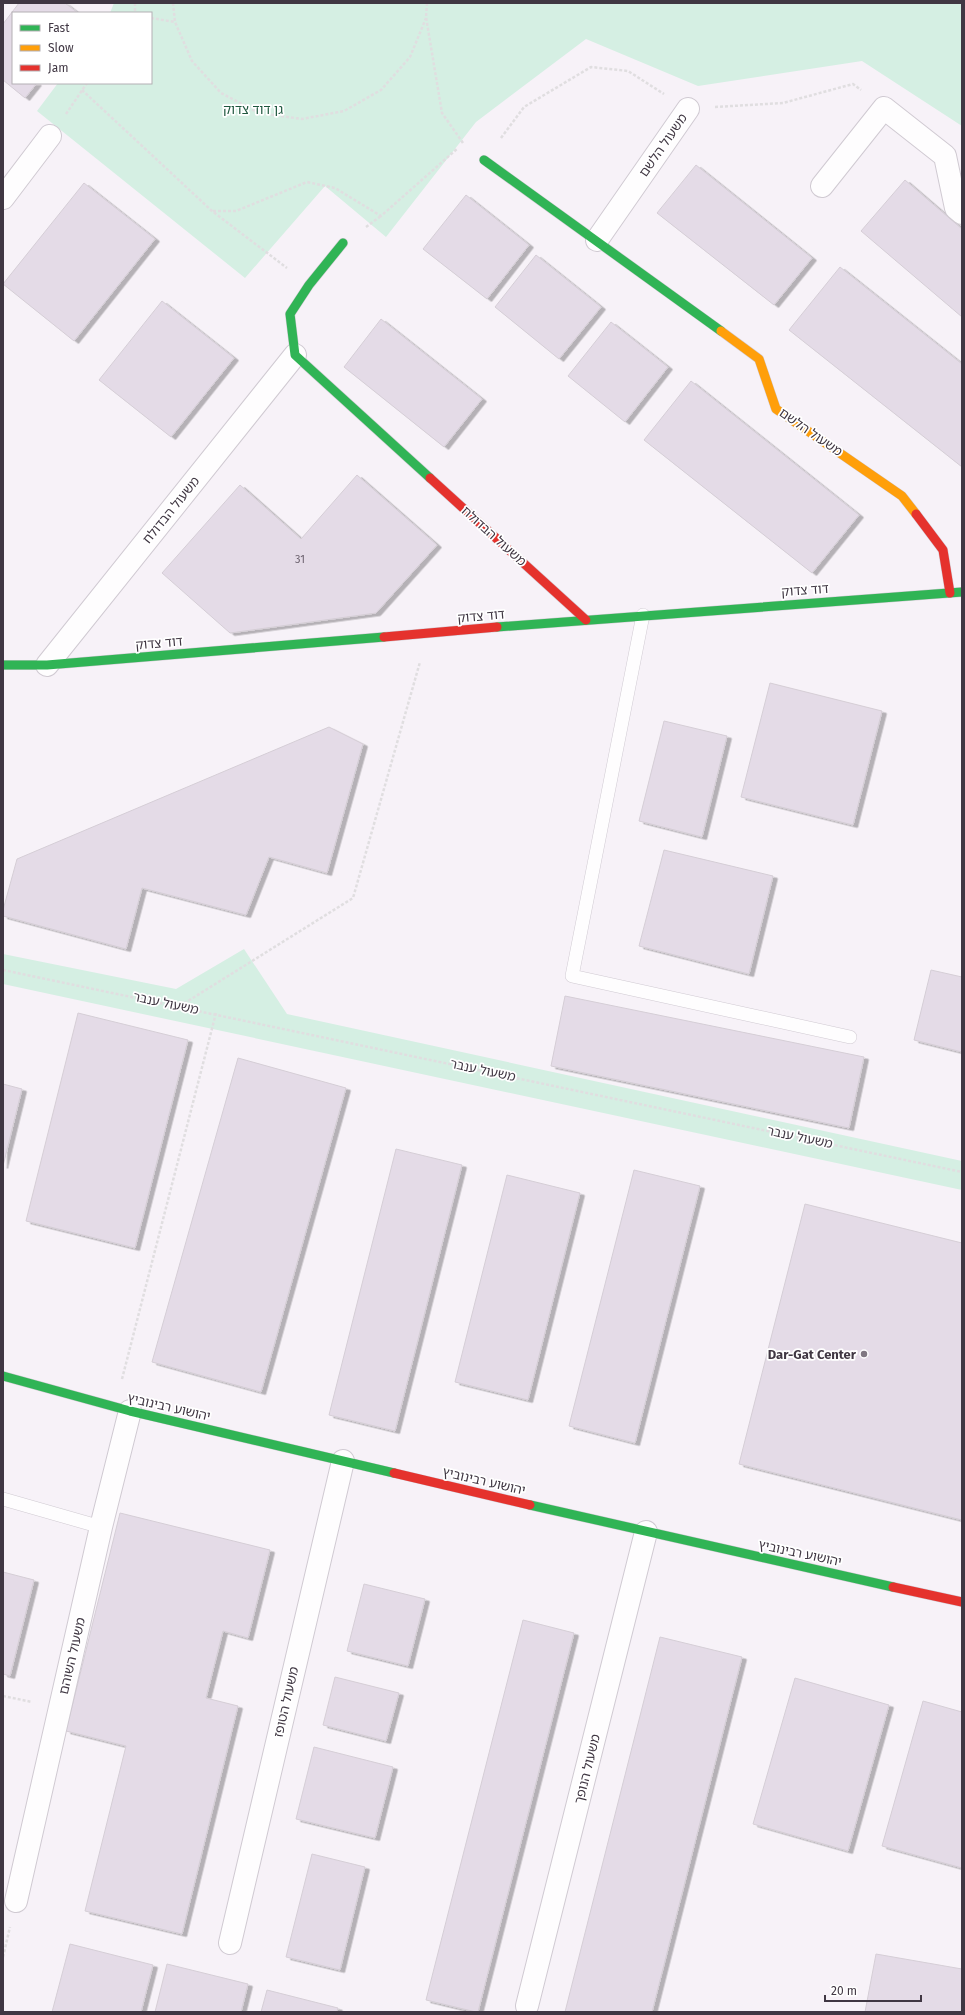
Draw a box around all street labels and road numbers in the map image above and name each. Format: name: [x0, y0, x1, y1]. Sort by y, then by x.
street label: משעול הלשם: [636, 110, 690, 179]
street label: משעול הלשם: [777, 405, 846, 459]
street label: משעול הבדולח: [139, 473, 203, 546]
street label: משעול הבדולח: [459, 503, 530, 569]
street label: דוד צדוק: [781, 581, 829, 599]
street label: דוד צדוק: [457, 606, 505, 626]
street label: דוד צדוק: [135, 633, 183, 653]
street label: משעול ענבר: [132, 989, 200, 1017]
street label: משעול ענבר: [449, 1056, 517, 1084]
street label: משעול ענבר: [766, 1123, 834, 1151]
street label: יהושוע רבינוביץ: [126, 1390, 212, 1424]
street label: יהושוע רבינוביץ: [441, 1464, 527, 1498]
street label: יהושוע רבינוביץ: [757, 1537, 843, 1569]
street label: משעול השוהם: [56, 1616, 88, 1696]
street label: משעול הטופז: [271, 1665, 302, 1739]
street label: משעול הנופך: [571, 1732, 603, 1805]

